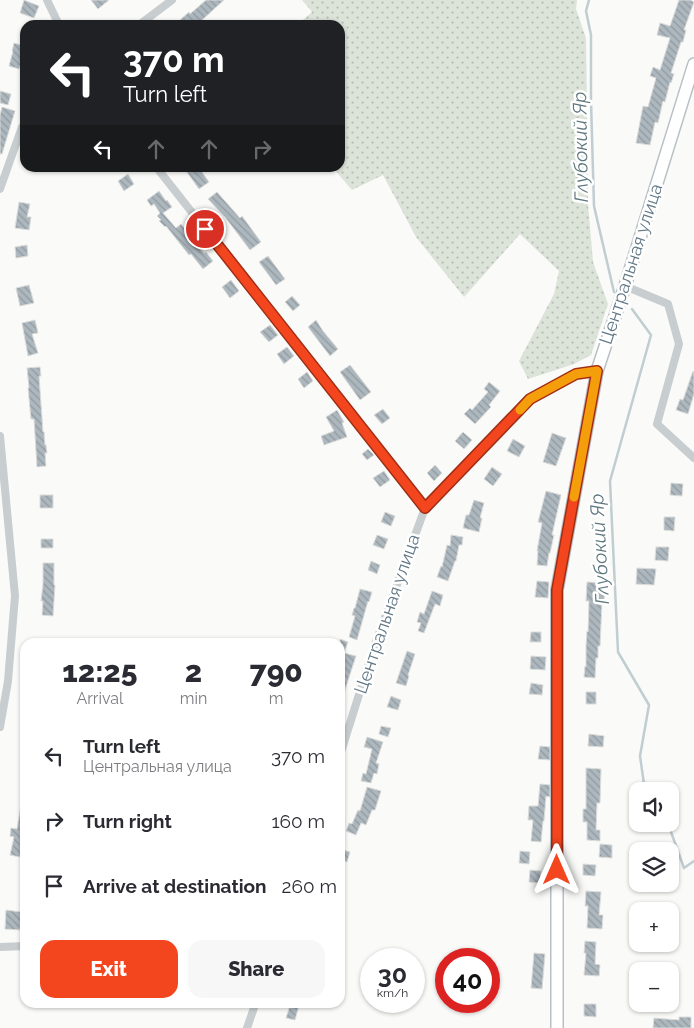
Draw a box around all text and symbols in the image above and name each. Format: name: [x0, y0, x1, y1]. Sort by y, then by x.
text: 370 m: [123, 39, 225, 80]
icon: left: [40, 40, 105, 105]
text: Turn left: [123, 81, 207, 107]
water label: Глубокий Яр: [568, 91, 592, 203]
icon: left: [89, 135, 117, 163]
icon: ahead: [142, 135, 170, 163]
icon: ahead: [195, 135, 223, 163]
icon: right: [248, 135, 276, 163]
street label: Центральная улица: [595, 181, 666, 347]
pin: [184, 208, 226, 250]
icon: arrive: [191, 215, 219, 243]
water label: Глубокий Яр: [585, 493, 613, 605]
street label: Центральная улица: [349, 531, 424, 696]
text: 12:25: [62, 654, 138, 689]
text: 2: [185, 654, 202, 689]
text: 790: [249, 654, 303, 689]
text: Arrival: [76, 689, 123, 708]
text: min: [180, 689, 207, 708]
text: m: [269, 689, 283, 708]
text: Turn left: [83, 735, 160, 757]
icon: left: [40, 742, 68, 770]
text: 370 m: [271, 745, 325, 767]
text: Центральная улица: [83, 757, 232, 776]
map controls: [629, 782, 679, 1012]
button: sound: [629, 782, 679, 832]
icon: right: [40, 807, 68, 835]
text: Turn right: [83, 810, 172, 832]
text: 160 m: [271, 810, 325, 832]
button: layers: [629, 842, 679, 892]
position arrow: [530, 843, 582, 895]
icon: arrive: [40, 872, 68, 900]
text: Arrive at destination: [83, 875, 267, 897]
text: 260 m: [282, 875, 337, 897]
button: +: [629, 902, 679, 952]
button: Exit: [40, 940, 178, 998]
button: Share: [188, 940, 325, 998]
speed limit sign: 40: [435, 948, 500, 1013]
text: 30: [378, 959, 407, 989]
button: −: [629, 962, 679, 1012]
text: km/h: [377, 986, 408, 1000]

